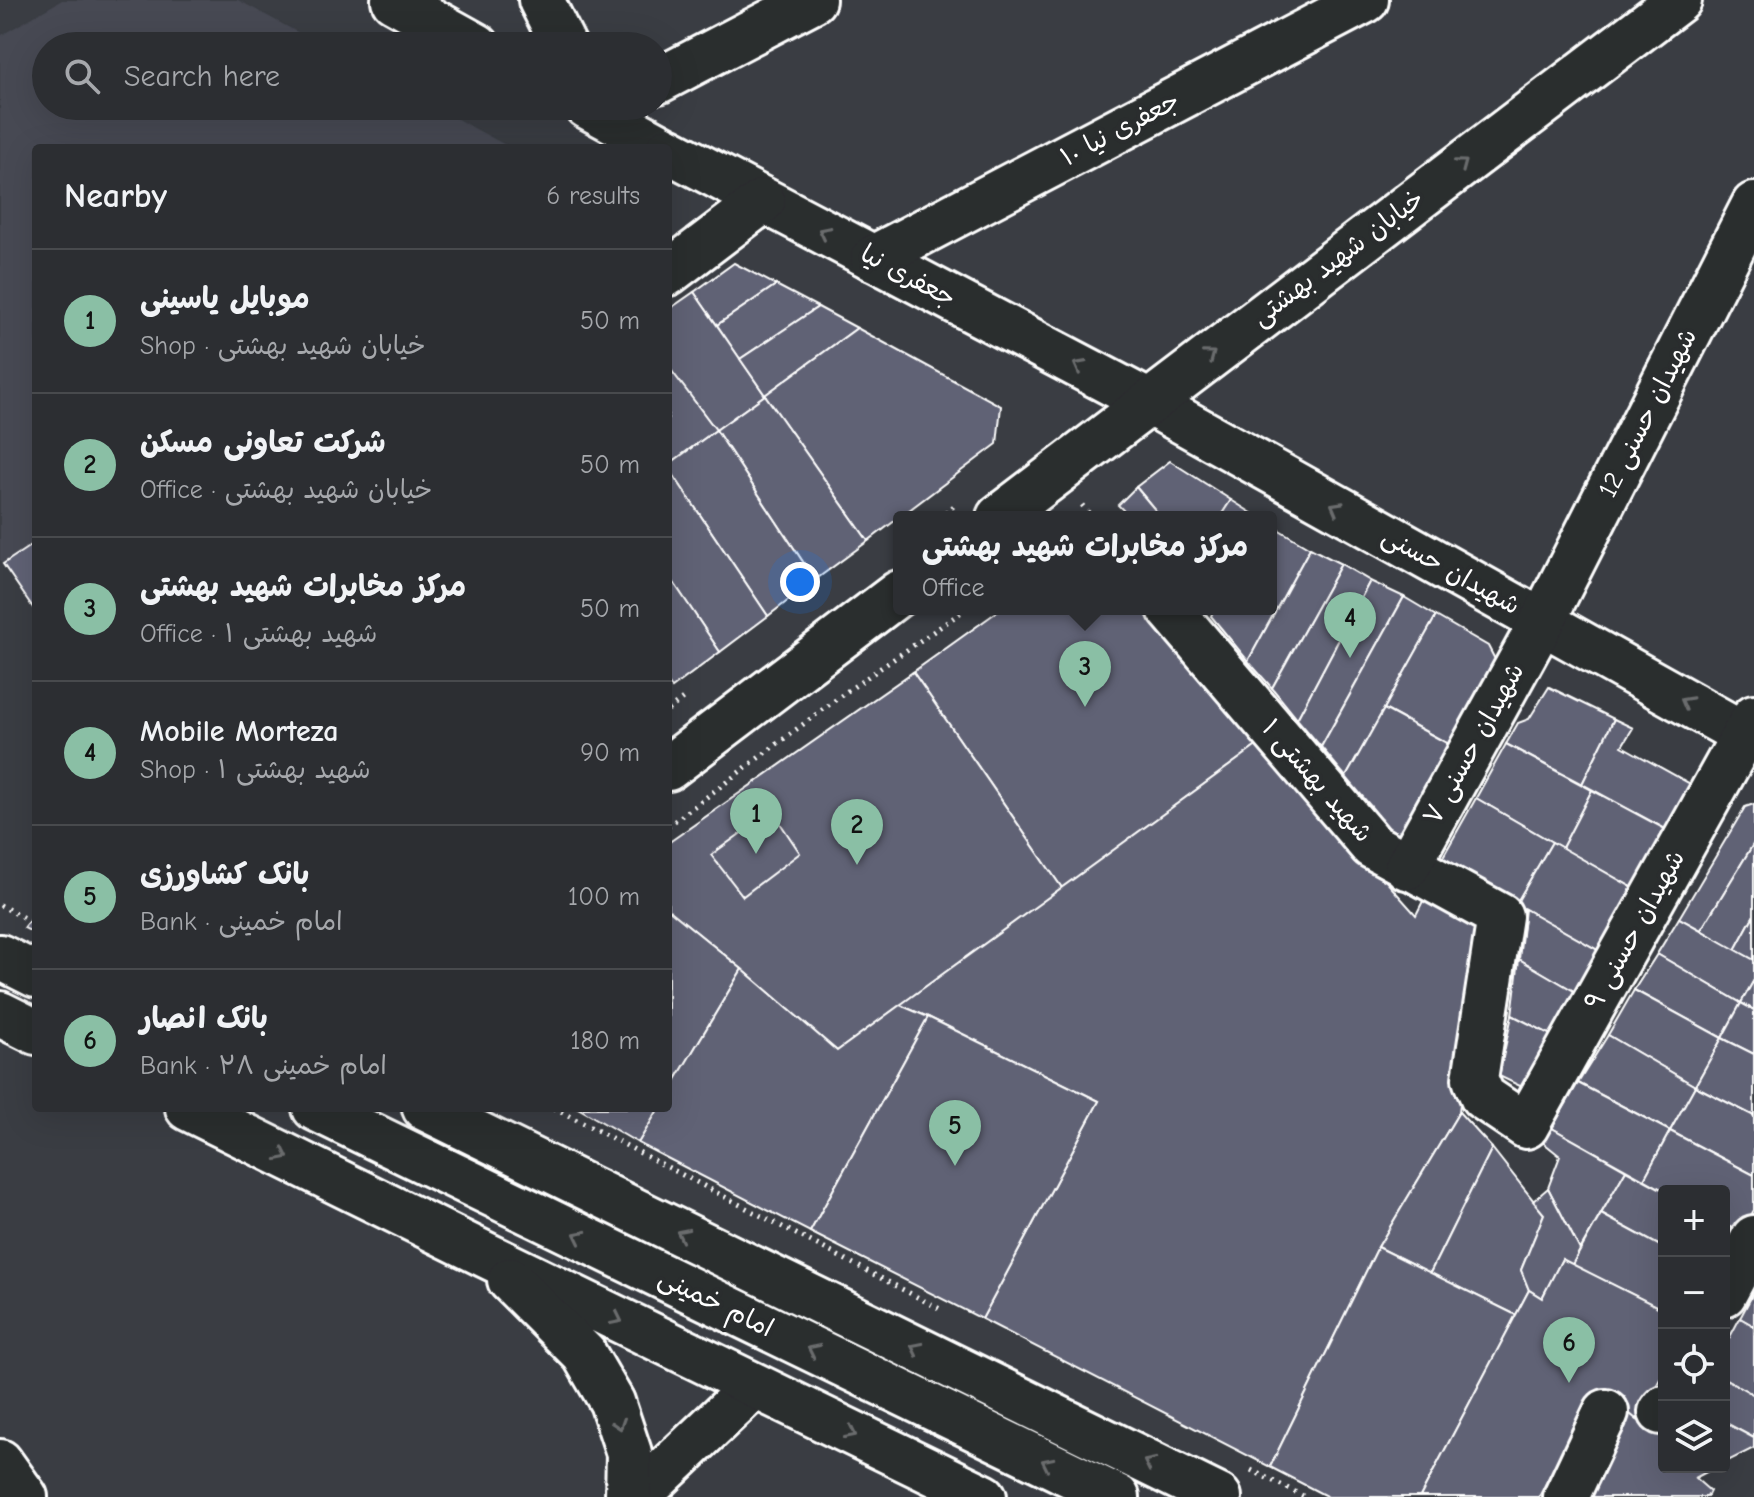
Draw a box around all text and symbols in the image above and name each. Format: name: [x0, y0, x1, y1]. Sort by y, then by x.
search box: [32, 32, 672, 120]
icon: search: [60, 54, 104, 98]
text: Search here: [124, 59, 280, 94]
street label: جعفری نیا ۱۰: [1056, 85, 1184, 173]
one-way arrow: [1453, 160, 1468, 174]
text: Nearby: [64, 176, 167, 216]
text: 6 results: [546, 181, 640, 211]
street label: خیابان شهید بهشتی: [1246, 184, 1431, 333]
one-way arrow: [817, 227, 832, 242]
street label: جعفری نیا: [855, 239, 961, 313]
text: موبایل یاسینی: [140, 281, 310, 316]
text: 1: [85, 306, 95, 336]
text: 50 m: [580, 306, 640, 336]
street label: شهیدان حسنی 12: [1593, 324, 1704, 503]
text: Shop · خیابان شهید بهشتی: [140, 331, 426, 361]
one-way arrow: [1201, 350, 1216, 365]
one-way arrow: [1072, 360, 1087, 375]
text: شرکت تعاونی مسکن: [140, 425, 386, 460]
text: 2: [84, 450, 96, 480]
text: 50 m: [580, 450, 640, 480]
text: Office · خیابان شهید بهشتی: [140, 475, 432, 505]
one-way arrow: [1330, 502, 1345, 517]
popup: [893, 511, 1277, 615]
street label: شهیدان حسنی: [1376, 521, 1525, 622]
text: مرکز مخابرات شهید بهشتی: [922, 529, 1248, 564]
your location: [780, 562, 820, 602]
text: مرکز مخابرات شهید بهشتی: [140, 569, 466, 604]
text: Office: [922, 573, 985, 603]
pin: 4: [1324, 592, 1376, 658]
text: 3: [84, 594, 96, 624]
text: 50 m: [580, 594, 640, 624]
text: Office · شهید بهشتی ۱: [140, 619, 377, 649]
pin: 3: [1059, 641, 1111, 707]
street label: شهیدان حسنی ۷: [1417, 658, 1532, 830]
one-way arrow: [1680, 696, 1695, 712]
street label: شهید بهشتی ۱: [1255, 713, 1378, 849]
text: Mobile Morteza: [140, 714, 338, 749]
text: 4: [84, 738, 96, 768]
text: 90 m: [580, 738, 640, 768]
text: Shop · شهید بهشتی ۱: [140, 755, 371, 785]
pin: 1: [730, 788, 782, 854]
pin: 2: [831, 799, 883, 865]
street label: شهیدان حسنی ۹: [1579, 845, 1692, 1016]
text: بانک کشاورزی: [140, 857, 309, 892]
text: 5: [83, 882, 97, 912]
text: 100 m: [568, 882, 640, 912]
text: Bank · امام خمینی: [140, 907, 343, 937]
text: بانک انصار: [140, 1001, 268, 1036]
text: 6: [83, 1026, 97, 1056]
text: 180 m: [570, 1026, 640, 1056]
text: Bank · امام خمینی ۲۸: [140, 1051, 387, 1081]
pin: 5: [929, 1100, 981, 1166]
one-way arrow: [275, 1145, 289, 1161]
map controls: [1658, 1185, 1730, 1473]
button: +: [1658, 1185, 1730, 1257]
one-way arrow: [676, 1228, 691, 1244]
one-way arrow: [573, 1230, 587, 1246]
button: −: [1658, 1257, 1730, 1329]
street label: امام خمینی: [652, 1262, 778, 1347]
one-way arrow: [609, 1309, 623, 1325]
pin: 6: [1543, 1317, 1595, 1383]
button: locate: [1658, 1329, 1730, 1401]
one-way arrow: [909, 1343, 924, 1358]
one-way arrow: [807, 1344, 821, 1360]
button: layers: [1658, 1401, 1730, 1473]
one-way arrow: [610, 1416, 626, 1430]
one-way arrow: [842, 1423, 857, 1438]
one-way arrow: [1041, 1457, 1055, 1473]
one-way arrow: [1143, 1457, 1158, 1473]

